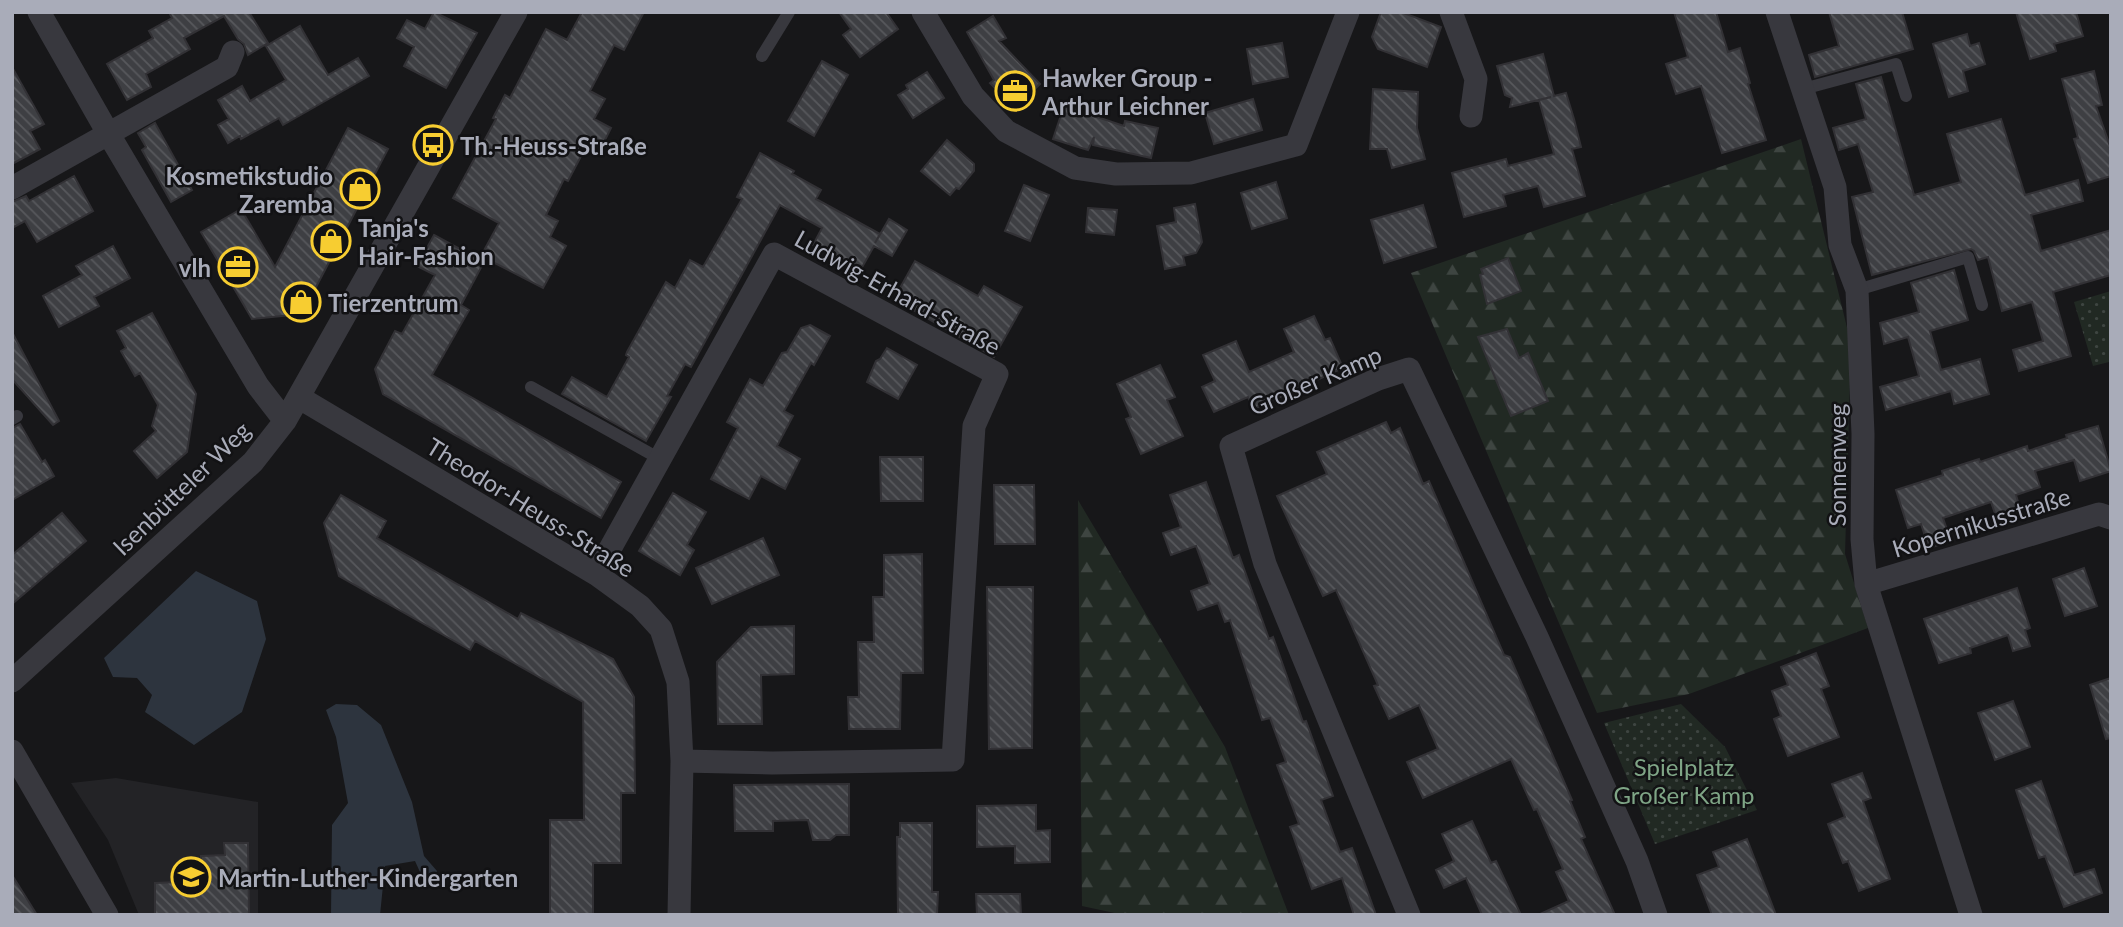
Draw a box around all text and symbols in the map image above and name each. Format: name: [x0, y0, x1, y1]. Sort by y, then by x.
place label: Hawker Group - Arthur Leichner: [1041, 63, 1212, 120]
office icon: Hawker Group - Arthur Leichner: [994, 70, 1036, 112]
bus stop icon: Th.-Heuss-Straße: [412, 124, 454, 166]
place label: Th.-Heuss-Straße: [460, 131, 647, 160]
place label: Kosmetikstudio Zaremba: [166, 161, 333, 218]
shop icon: Kosmetikstudio Zaremba: [339, 168, 381, 210]
place label: Tanja's Hair-Fashion: [358, 213, 494, 270]
shop icon: Tanja's Hair-Fashion: [310, 220, 352, 262]
street label: Ludwig-Erhard-Straße: [790, 223, 1006, 361]
office icon: vlh: [217, 246, 259, 288]
place label: vlh: [179, 253, 211, 282]
shop icon: Tierzentrum: [280, 281, 322, 323]
place label: Tierzentrum: [328, 288, 459, 317]
street label: Großer Kamp: [1244, 339, 1386, 421]
street label: Sonnenweg: [1822, 403, 1851, 527]
street label: Isenbütteler Weg: [106, 415, 256, 561]
street label: Theodor-Heuss-Straße: [422, 431, 640, 583]
street label: Kopernikusstraße: [1888, 481, 2074, 563]
park label: Spielplatz Großer Kamp: [1613, 752, 1755, 809]
school or university icon: Martin-Luther-Kindergarten: [170, 856, 212, 898]
place label: Martin-Luther-Kindergarten: [218, 863, 518, 892]

